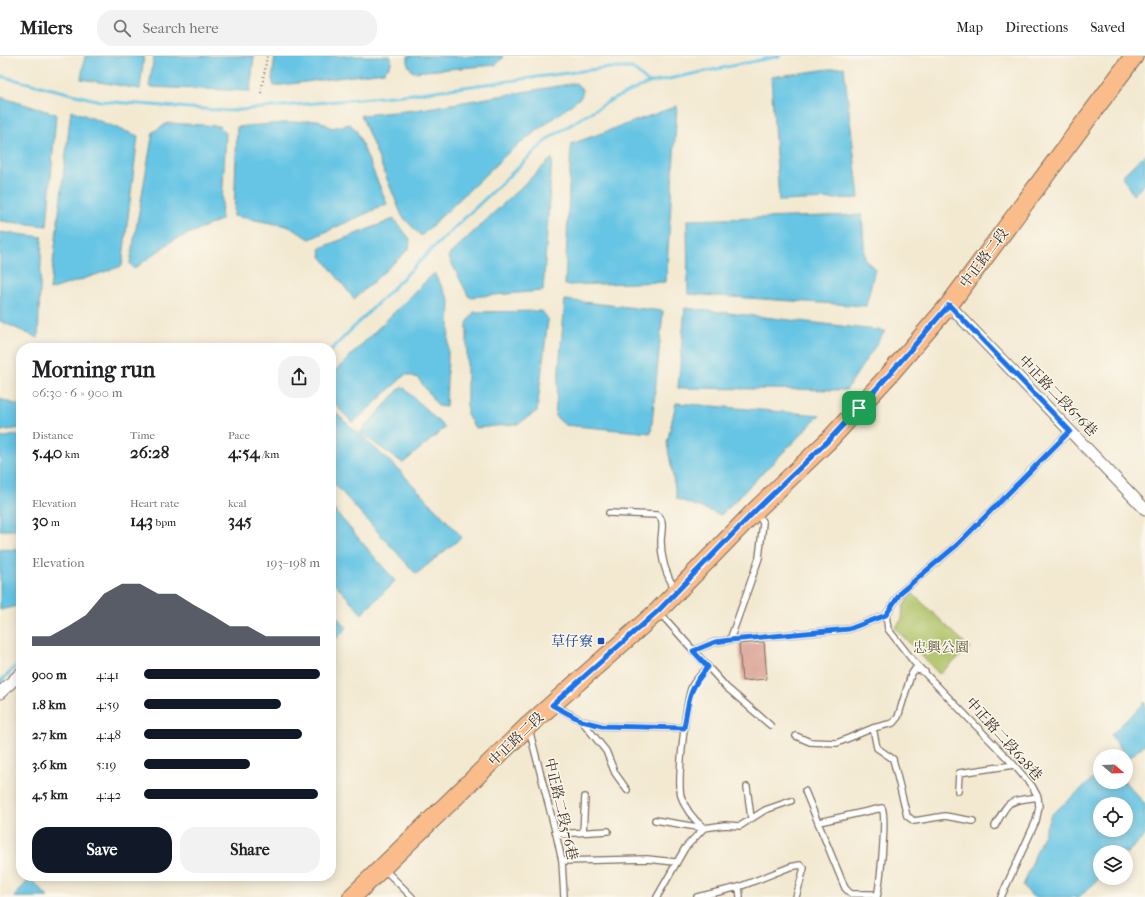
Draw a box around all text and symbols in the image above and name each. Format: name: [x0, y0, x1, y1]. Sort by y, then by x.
search box: [97, 10, 377, 46]
text: Milers: [20, 17, 73, 39]
icon: search: [111, 17, 133, 39]
text: Search here: [143, 19, 219, 37]
text: Map: [956, 19, 983, 36]
text: Directions: [1005, 19, 1068, 36]
text: Saved: [1090, 19, 1125, 36]
street label: 中正路二段: [956, 225, 1012, 291]
street label: 中正路二段676巷: [1015, 352, 1101, 440]
button: share: [278, 356, 320, 398]
text: Morning run: [32, 357, 155, 383]
text: 06:30 · 6 × 900 m: [32, 385, 122, 400]
pin: [842, 391, 876, 425]
icon: arrive: [848, 397, 870, 419]
text: Distance: [32, 429, 73, 442]
text: Time: [130, 429, 155, 442]
text: Pace: [228, 429, 250, 442]
text: 5.40: [32, 442, 62, 462]
text: 26:28: [130, 442, 169, 462]
text: 4:54: [228, 442, 260, 462]
text: km: [62, 448, 80, 461]
text: /km: [260, 448, 279, 461]
text: Elevation: [32, 497, 76, 510]
text: Heart rate: [130, 497, 179, 510]
text: kcal: [228, 497, 247, 510]
text: 30: [32, 510, 48, 530]
text: 143: [130, 510, 153, 530]
text: 345: [228, 510, 252, 530]
text: m: [48, 516, 60, 529]
text: bpm: [153, 516, 176, 529]
text: Elevation: [32, 555, 85, 570]
text: 193–198 m: [266, 555, 320, 570]
place label: 草仔寮: [551, 633, 593, 650]
marker: 草仔寮: [596, 636, 606, 646]
park label: 忠興公園: [913, 639, 969, 656]
text: 900 m: [32, 667, 67, 682]
text: 4:41: [96, 667, 119, 682]
street label: 中正路二段628巷: [962, 694, 1046, 784]
text: 1.8 km: [32, 697, 66, 712]
text: 4:59: [96, 697, 119, 712]
street label: 中正路二段: [485, 709, 547, 769]
text: 2.7 km: [32, 727, 67, 742]
text: 4:48: [96, 727, 121, 742]
north arrow: [1093, 749, 1133, 789]
map controls: [1093, 749, 1133, 885]
street label: 中正路二段576巷: [541, 756, 581, 862]
text: 3.6 km: [32, 757, 67, 772]
text: 5:19: [96, 757, 116, 772]
text: 4.5 km: [32, 787, 68, 802]
text: 4:42: [96, 787, 121, 802]
button: locate: [1093, 797, 1133, 837]
button: Save: [32, 827, 172, 873]
button: Share: [180, 827, 320, 873]
button: layers: [1093, 845, 1133, 885]

